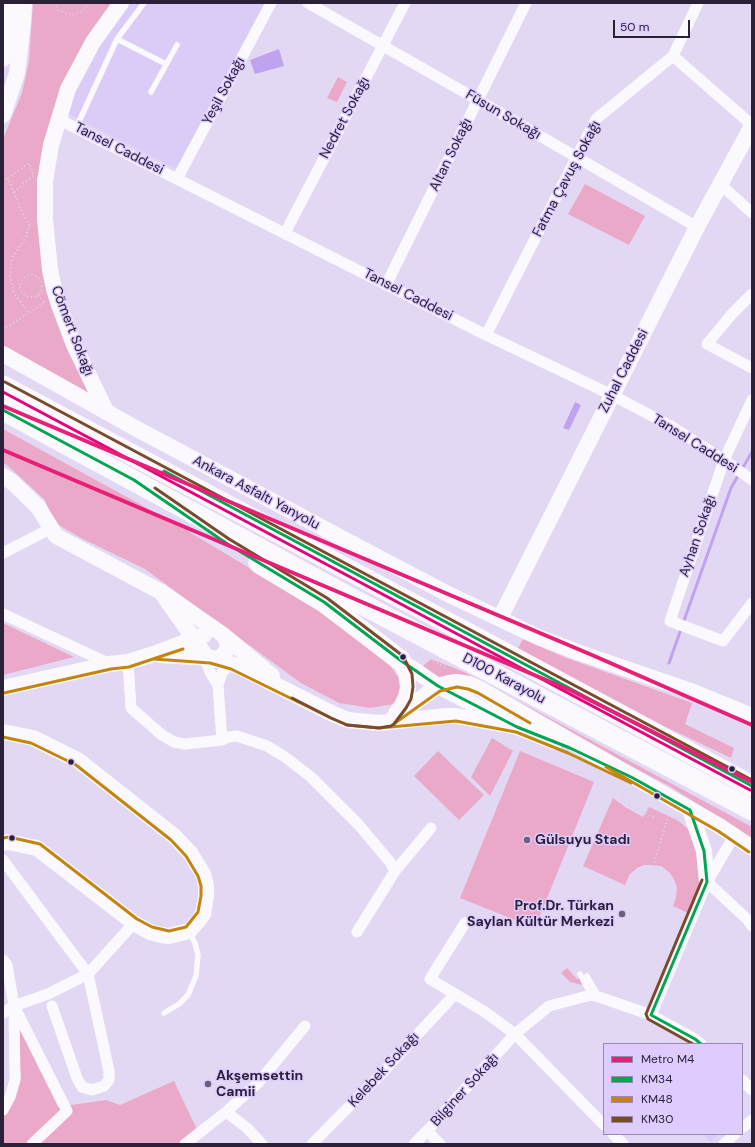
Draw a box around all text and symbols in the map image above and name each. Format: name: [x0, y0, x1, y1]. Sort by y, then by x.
scale bar: [615, 12, 692, 38]
text: 50 m: [620, 19, 649, 35]
street label: Yeşil Sokağı: [199, 54, 249, 128]
street label: Nedret Sokağı: [316, 74, 374, 162]
street label: Füsun Sokağı: [462, 87, 544, 143]
street label: Altan Sokağı: [426, 116, 476, 194]
street label: Fatma Çavuş Sokağı: [529, 118, 605, 240]
street label: Tansel Caddesi: [72, 119, 166, 179]
street label: Tansel Caddesi: [361, 265, 455, 325]
street label: Cömert Sokağı: [47, 284, 97, 378]
street label: Zuhal Caddesi: [596, 326, 652, 416]
street label: Tansel Caddesi: [649, 411, 741, 477]
street label: Ankara Asfaltı Yanyolu: [190, 452, 322, 534]
street label: Ayhan Sokağı: [676, 493, 720, 579]
street label: D100 Karayolu: [460, 650, 548, 708]
unlabelled marker: [398, 652, 408, 662]
unlabelled marker: [66, 757, 76, 767]
unlabelled marker: [727, 764, 737, 774]
unlabelled marker: [652, 791, 662, 801]
place label: Gülsuyu Stadı: [535, 832, 630, 848]
unlabelled marker: [7, 833, 17, 843]
marker: Gülsuyu Stadı: [522, 835, 532, 845]
place label: Prof.Dr. Türkan Saylan Kültür Merkezi: [467, 898, 614, 930]
marker: Prof.Dr. Türkan Saylan Kültür Merkezi: [617, 909, 627, 919]
street label: Kelebek Sokağı: [345, 1029, 423, 1111]
legend: [603, 1043, 743, 1135]
street label: Bilginer Sokağı: [428, 1050, 502, 1130]
text: Metro M4: [641, 1051, 694, 1067]
place label: Akşemsettin Camii: [216, 1068, 303, 1100]
text: KM34: [641, 1071, 672, 1087]
marker: Akşemsettin Camii: [203, 1079, 213, 1089]
text: KM48: [641, 1091, 673, 1107]
text: KM30: [641, 1111, 673, 1127]

